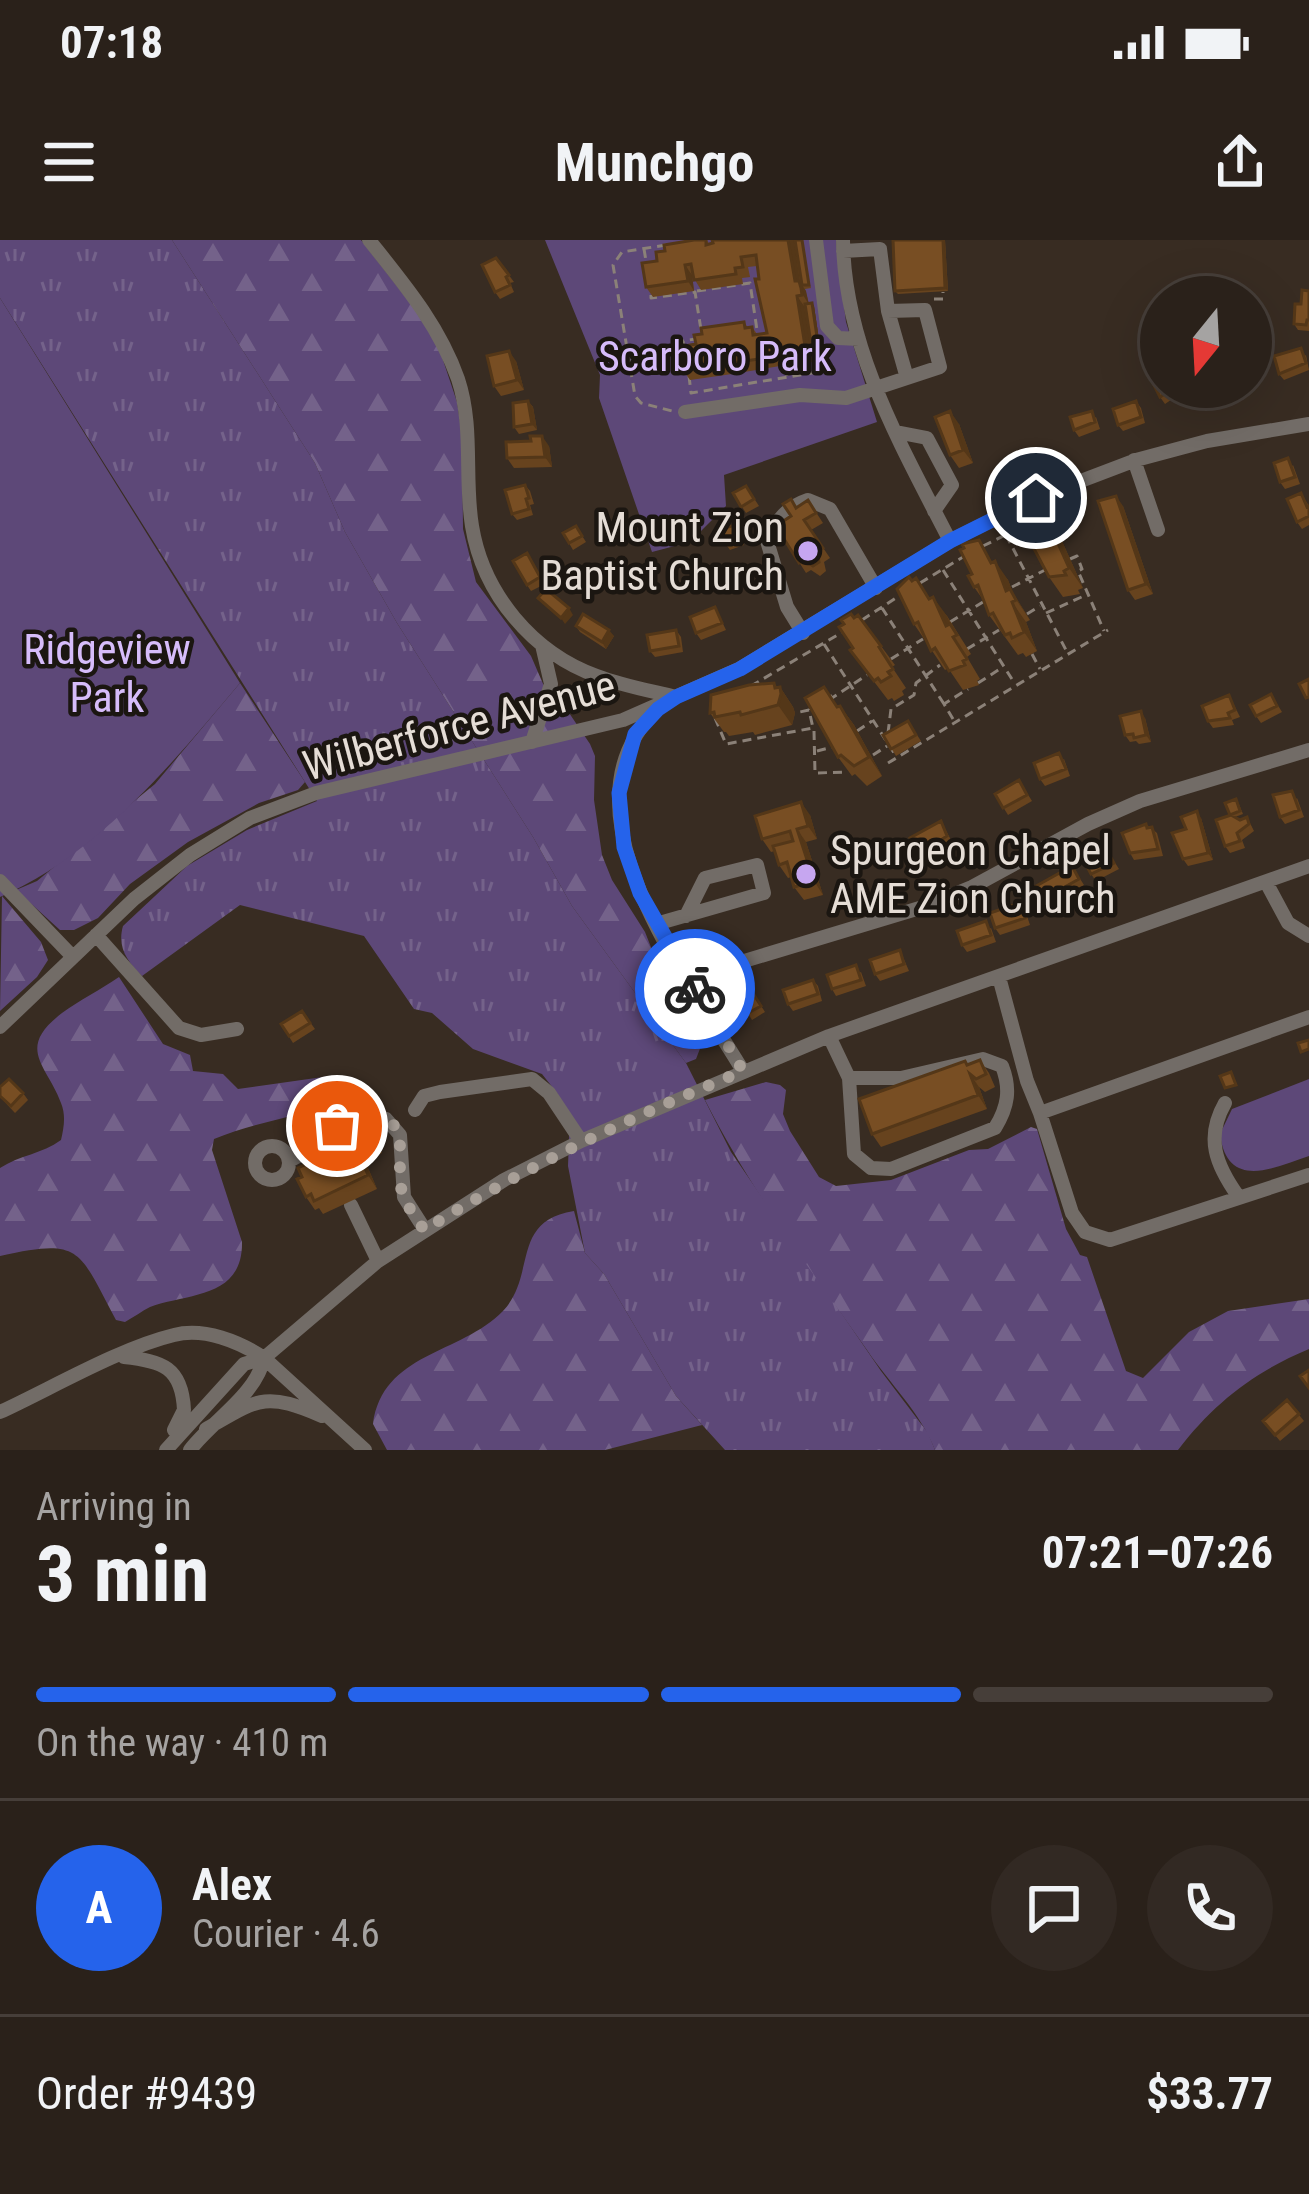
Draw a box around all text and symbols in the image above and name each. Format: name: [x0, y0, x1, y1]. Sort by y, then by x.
text: 07:18: [60, 16, 163, 69]
icon: menu: [36, 129, 102, 195]
icon: share: [1207, 129, 1273, 195]
text: Munchgo: [555, 131, 754, 194]
north arrow: [1140, 276, 1272, 408]
map controls: [1140, 276, 1272, 408]
park label: Scarboro Park: [598, 332, 832, 381]
pin: [985, 447, 1087, 549]
icon: home: [1003, 465, 1069, 531]
place label: Mount Zion Baptist Church: [540, 503, 784, 600]
marker: Mount Zion Baptist Church: [795, 538, 821, 564]
park label: Ridgeview Park: [23, 625, 191, 722]
street label: Wilberforce Avenue: [298, 660, 621, 791]
place label: Spurgeon Chapel AME Zion Church: [830, 826, 1116, 923]
marker: Spurgeon Chapel AME Zion Church: [793, 861, 819, 887]
courier: [635, 929, 755, 1049]
icon: bike: [662, 956, 728, 1022]
pin: [286, 1075, 388, 1177]
icon: bag: [304, 1093, 370, 1159]
text: Arriving in: [36, 1484, 192, 1530]
text: 07:21–07:26: [1042, 1526, 1273, 1579]
text: 3 min: [36, 1529, 209, 1620]
text: On the way · 410 m: [36, 1720, 328, 1766]
button: chat: [991, 1845, 1117, 1971]
button: phone: [1147, 1845, 1273, 1971]
text: Alex: [192, 1858, 272, 1911]
text: A: [86, 1881, 112, 1934]
text: Courier · 4.6: [192, 1911, 380, 1957]
text: Order #9439: [36, 2067, 257, 2120]
text: $33.77: [1146, 2067, 1273, 2120]

